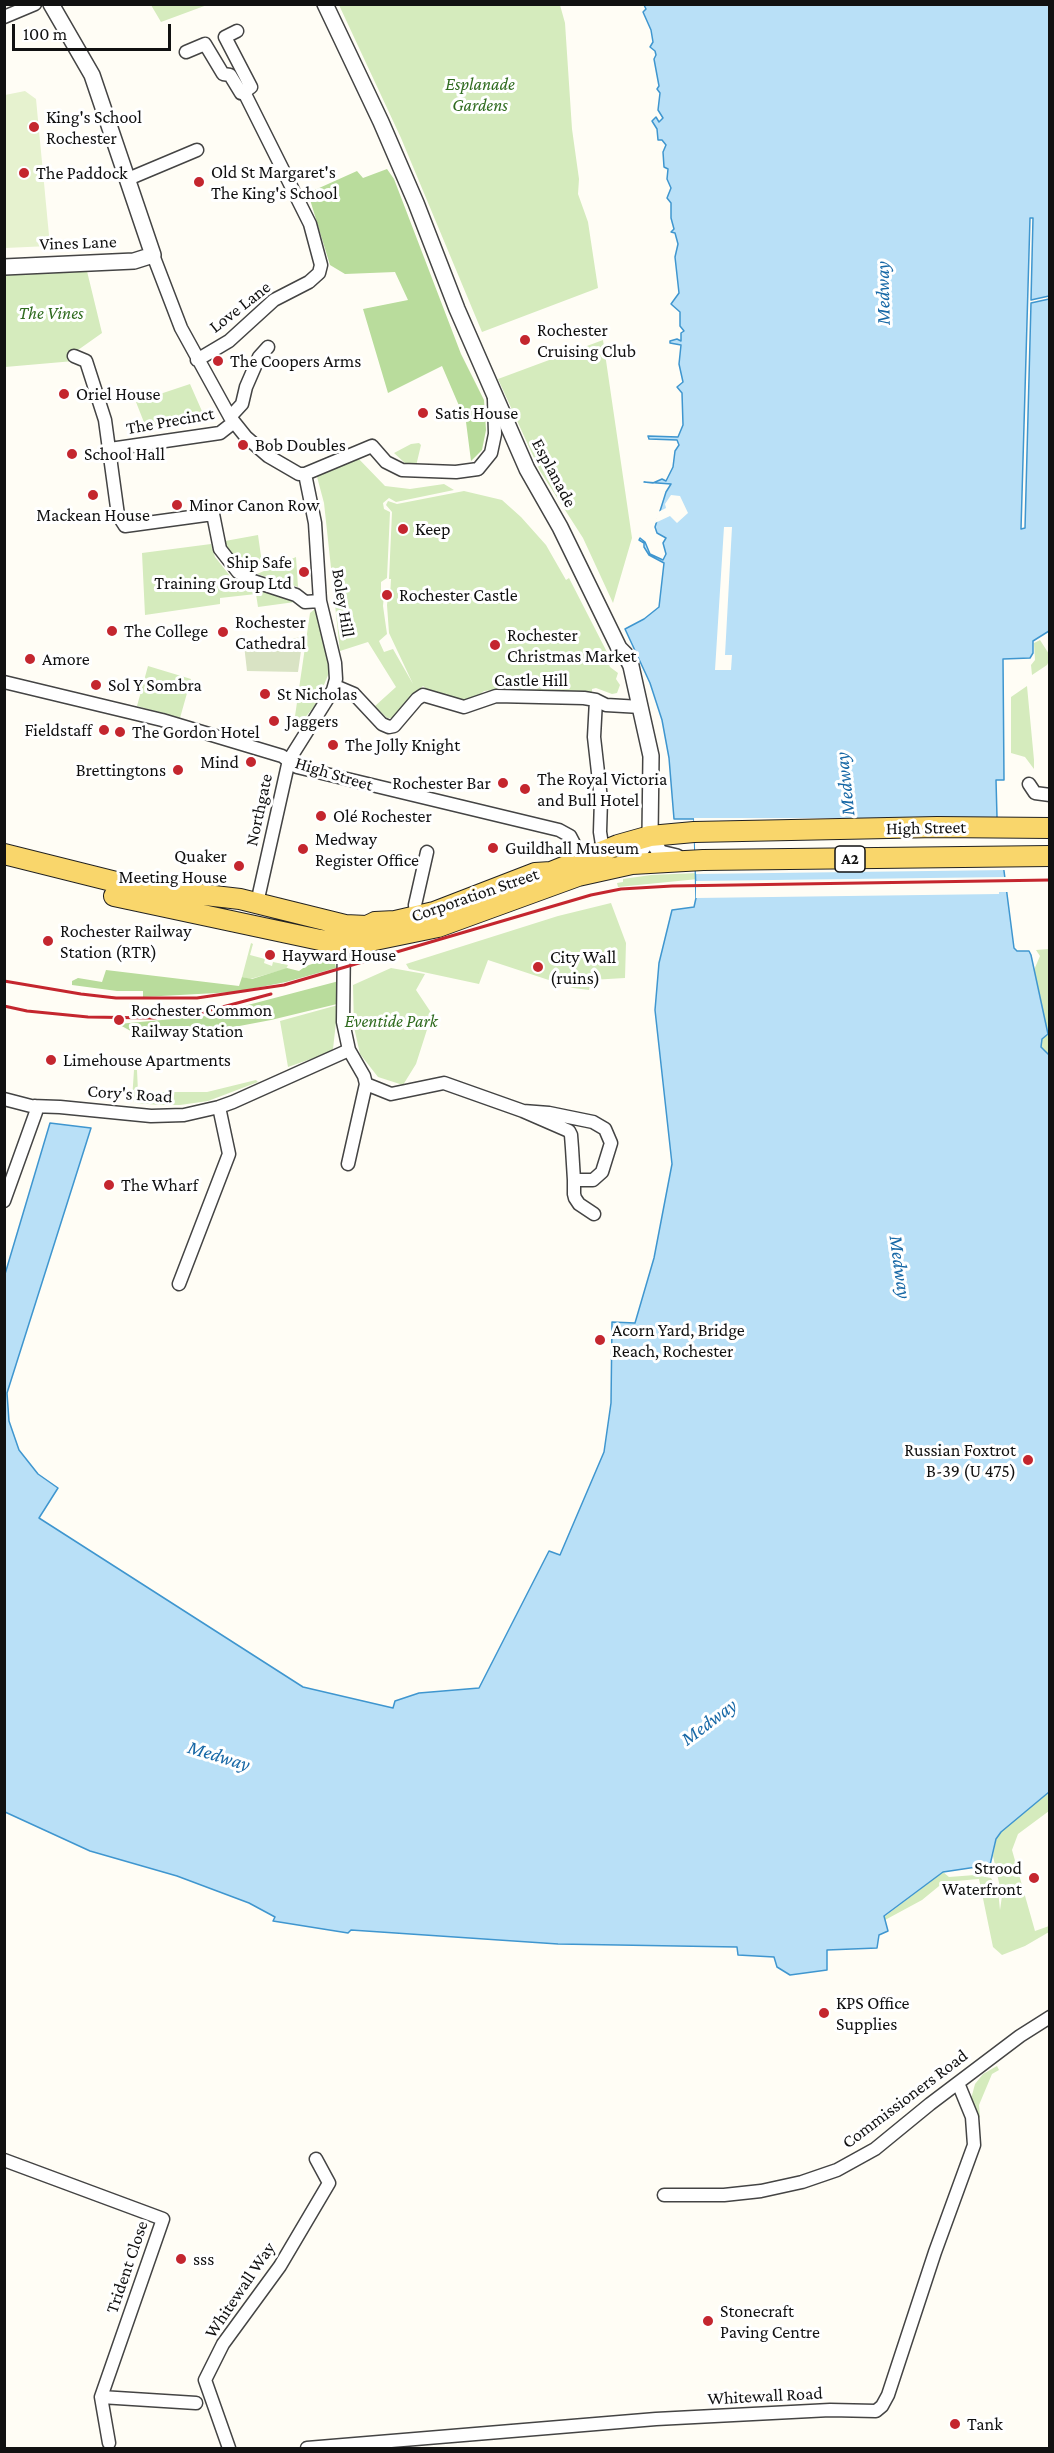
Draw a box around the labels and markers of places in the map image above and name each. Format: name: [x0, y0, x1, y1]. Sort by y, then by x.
place label: King's School Rochester: [46, 106, 142, 148]
marker: King's School Rochester: [27, 120, 41, 134]
place label: Old St Margaret's The King's School: [211, 161, 338, 204]
place label: The Paddock: [36, 162, 128, 184]
marker: The Paddock: [17, 166, 31, 180]
marker: Old St Margaret's The King's School: [192, 175, 206, 189]
place label: Rochester Cruising Club: [537, 319, 636, 362]
marker: Rochester Cruising Club: [518, 333, 532, 347]
place label: The Coopers Arms: [230, 350, 361, 372]
marker: The Coopers Arms: [211, 354, 225, 368]
place label: Oriel House: [76, 383, 160, 405]
marker: Oriel House: [57, 387, 71, 401]
place label: Satis House: [435, 402, 518, 424]
marker: Satis House: [416, 406, 430, 420]
place label: Bob Doubles: [255, 434, 346, 456]
marker: Bob Doubles: [236, 438, 250, 452]
place label: School Hall: [84, 443, 165, 465]
marker: School Hall: [65, 447, 79, 461]
marker: Mackean House: [86, 488, 100, 502]
place label: Minor Canon Row: [189, 494, 319, 516]
marker: Minor Canon Row: [170, 498, 184, 512]
place label: Mackean House: [36, 504, 150, 526]
place label: Keep: [415, 518, 450, 540]
marker: Keep: [396, 522, 410, 536]
place label: Ship Safe Training Group Ltd: [154, 551, 292, 594]
marker: Ship Safe Training Group Ltd: [297, 565, 311, 579]
place label: Rochester Castle: [399, 584, 518, 606]
marker: Rochester Castle: [380, 588, 394, 602]
place label: Rochester Cathedral: [235, 611, 306, 654]
place label: The College: [124, 620, 208, 642]
marker: The College: [105, 624, 119, 638]
place label: Rochester Christmas Market: [507, 624, 637, 666]
marker: Rochester Cathedral: [216, 625, 230, 639]
marker: Rochester Christmas Market: [488, 638, 502, 652]
place label: Amore: [42, 648, 90, 670]
marker: Amore: [23, 652, 37, 666]
place label: Sol Y Sombra: [108, 674, 202, 696]
marker: Sol Y Sombra: [89, 678, 103, 692]
place label: St Nicholas: [277, 683, 357, 705]
marker: St Nicholas: [258, 687, 272, 701]
place label: Jaggers: [286, 710, 338, 732]
marker: Jaggers: [267, 714, 281, 728]
place label: Fieldstaff: [24, 719, 92, 741]
place label: The Gordon Hotel: [132, 721, 260, 743]
marker: Fieldstaff: [97, 723, 111, 737]
marker: The Gordon Hotel: [113, 725, 127, 739]
place label: The Jolly Knight: [345, 734, 460, 756]
marker: The Jolly Knight: [326, 738, 340, 752]
place label: Mind: [200, 751, 239, 773]
marker: Mind: [244, 755, 258, 769]
place label: Brettingtons: [76, 759, 166, 781]
marker: Brettingtons: [171, 763, 185, 777]
place label: The Royal Victoria and Bull Hotel: [537, 768, 667, 810]
place label: Rochester Bar: [392, 772, 491, 794]
marker: Rochester Bar: [496, 776, 510, 790]
marker: The Royal Victoria and Bull Hotel: [518, 782, 532, 796]
place label: Olé Rochester: [333, 805, 432, 827]
marker: Olé Rochester: [314, 809, 328, 823]
place label: Medway Register Office: [315, 828, 419, 870]
place label: Guildhall Museum: [505, 837, 639, 859]
marker: Guildhall Museum: [486, 841, 500, 855]
marker: Medway Register Office: [296, 842, 310, 856]
place label: Quaker Meeting House: [119, 845, 227, 888]
marker: Quaker Meeting House: [232, 859, 246, 873]
place label: Rochester Railway Station (RTR): [60, 920, 192, 962]
marker: Rochester Railway Station (RTR): [41, 934, 55, 948]
place label: Hayward House: [282, 944, 396, 966]
place label: City Wall (ruins): [550, 946, 616, 988]
marker: Hayward House: [263, 948, 277, 962]
marker: City Wall (ruins): [531, 960, 545, 974]
place label: Rochester Common Railway Station: [131, 999, 272, 1042]
marker: Rochester Common Railway Station: [112, 1013, 126, 1027]
place label: Limehouse Apartments: [63, 1049, 231, 1071]
marker: Limehouse Apartments: [44, 1053, 58, 1067]
place label: The Wharf: [121, 1174, 198, 1196]
marker: The Wharf: [102, 1178, 116, 1192]
place label: Acorn Yard, Bridge Reach, Rochester: [612, 1319, 745, 1362]
marker: Acorn Yard, Bridge Reach, Rochester: [593, 1333, 607, 1347]
place label: Russian Foxtrot B-39 (U 475): [904, 1439, 1016, 1482]
marker: Russian Foxtrot B-39 (U 475): [1021, 1453, 1035, 1467]
place label: Strood Waterfront: [942, 1857, 1022, 1900]
marker: Strood Waterfront: [1027, 1871, 1041, 1885]
place label: KPS Office Supplies: [836, 1992, 909, 2034]
marker: KPS Office Supplies: [817, 2006, 831, 2020]
place label: sss: [193, 2248, 214, 2270]
marker: sss: [174, 2252, 188, 2266]
place label: Stonecraft Paving Centre: [720, 2300, 820, 2342]
marker: Stonecraft Paving Centre: [701, 2314, 715, 2328]
place label: Tank: [967, 2413, 1003, 2435]
marker: Tank: [948, 2417, 962, 2431]

